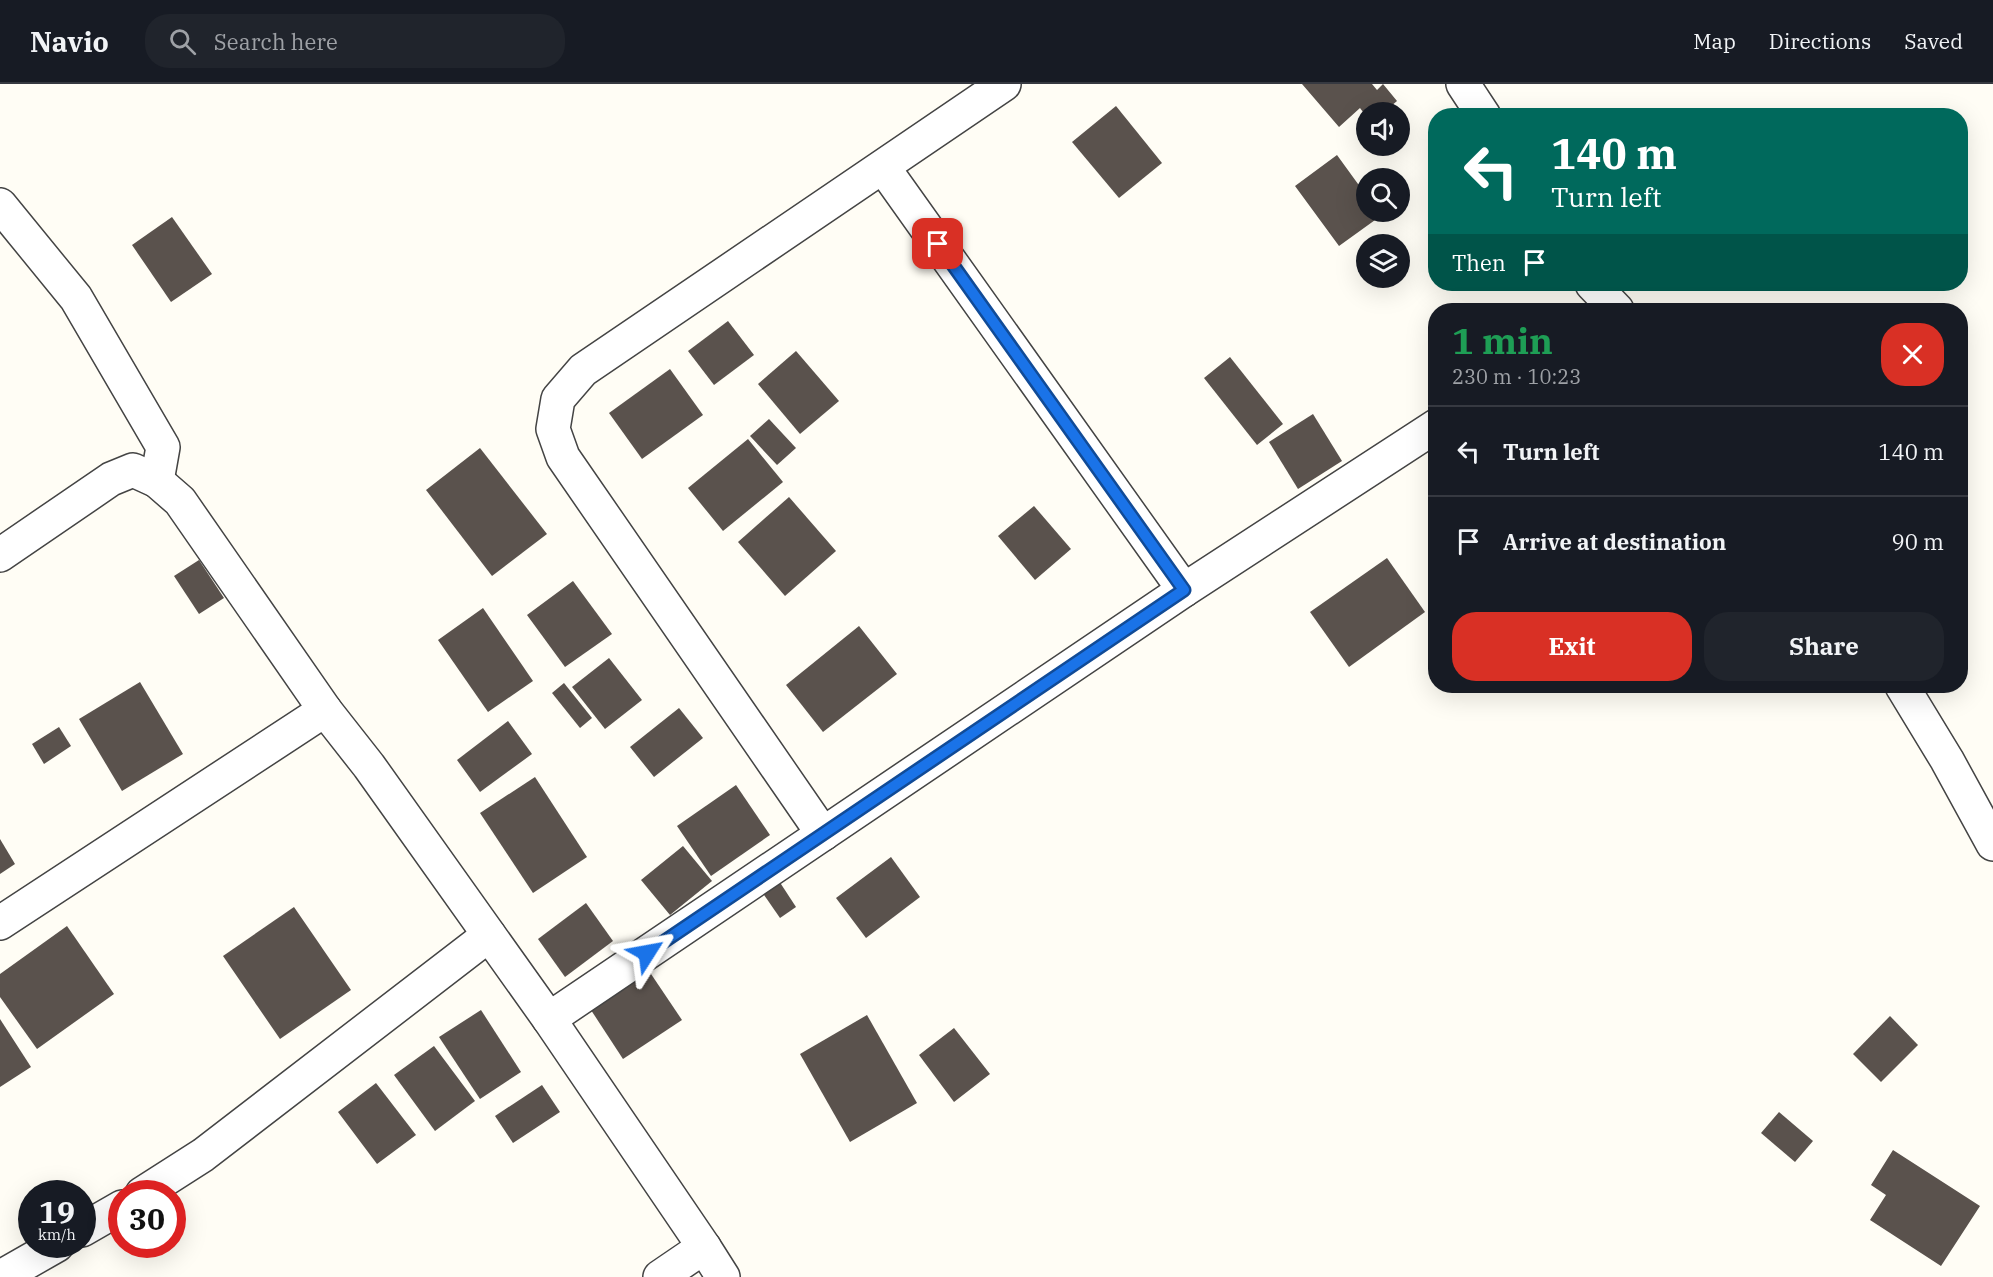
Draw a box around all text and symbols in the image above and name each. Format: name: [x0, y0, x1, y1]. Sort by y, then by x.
search box: [145, 14, 565, 68]
text: Navio: [30, 23, 109, 60]
icon: search: [166, 25, 199, 58]
text: Search here: [214, 27, 338, 56]
text: Map: [1693, 27, 1736, 55]
text: Directions: [1769, 27, 1871, 55]
text: Saved: [1904, 27, 1963, 55]
map controls: [1356, 102, 1410, 288]
button: sound: [1356, 102, 1410, 156]
text: 140 m: [1551, 126, 1677, 181]
icon: left: [1452, 132, 1530, 210]
button: search: [1356, 168, 1410, 222]
text: Turn left: [1551, 179, 1662, 214]
pin: [912, 218, 963, 269]
icon: arrive: [921, 227, 954, 260]
button: layers: [1356, 234, 1410, 288]
icon: arrive: [1518, 246, 1551, 279]
text: Then: [1452, 248, 1506, 277]
text: 1 min: [1452, 317, 1553, 364]
button: close: [1881, 323, 1944, 386]
text: 230 m · 10:23: [1452, 363, 1581, 390]
icon: left: [1452, 435, 1485, 468]
text: Turn left: [1503, 437, 1599, 466]
text: 140 m: [1878, 437, 1944, 466]
icon: arrive: [1452, 525, 1485, 558]
text: Arrive at destination: [1503, 527, 1726, 556]
text: 90 m: [1892, 527, 1944, 556]
button: Exit: [1452, 612, 1692, 681]
button: Share: [1704, 612, 1944, 681]
position arrow: [615, 921, 679, 985]
speed limit sign: 30: [108, 1180, 186, 1258]
text: 19: [39, 1192, 75, 1231]
text: km/h: [38, 1225, 76, 1244]

